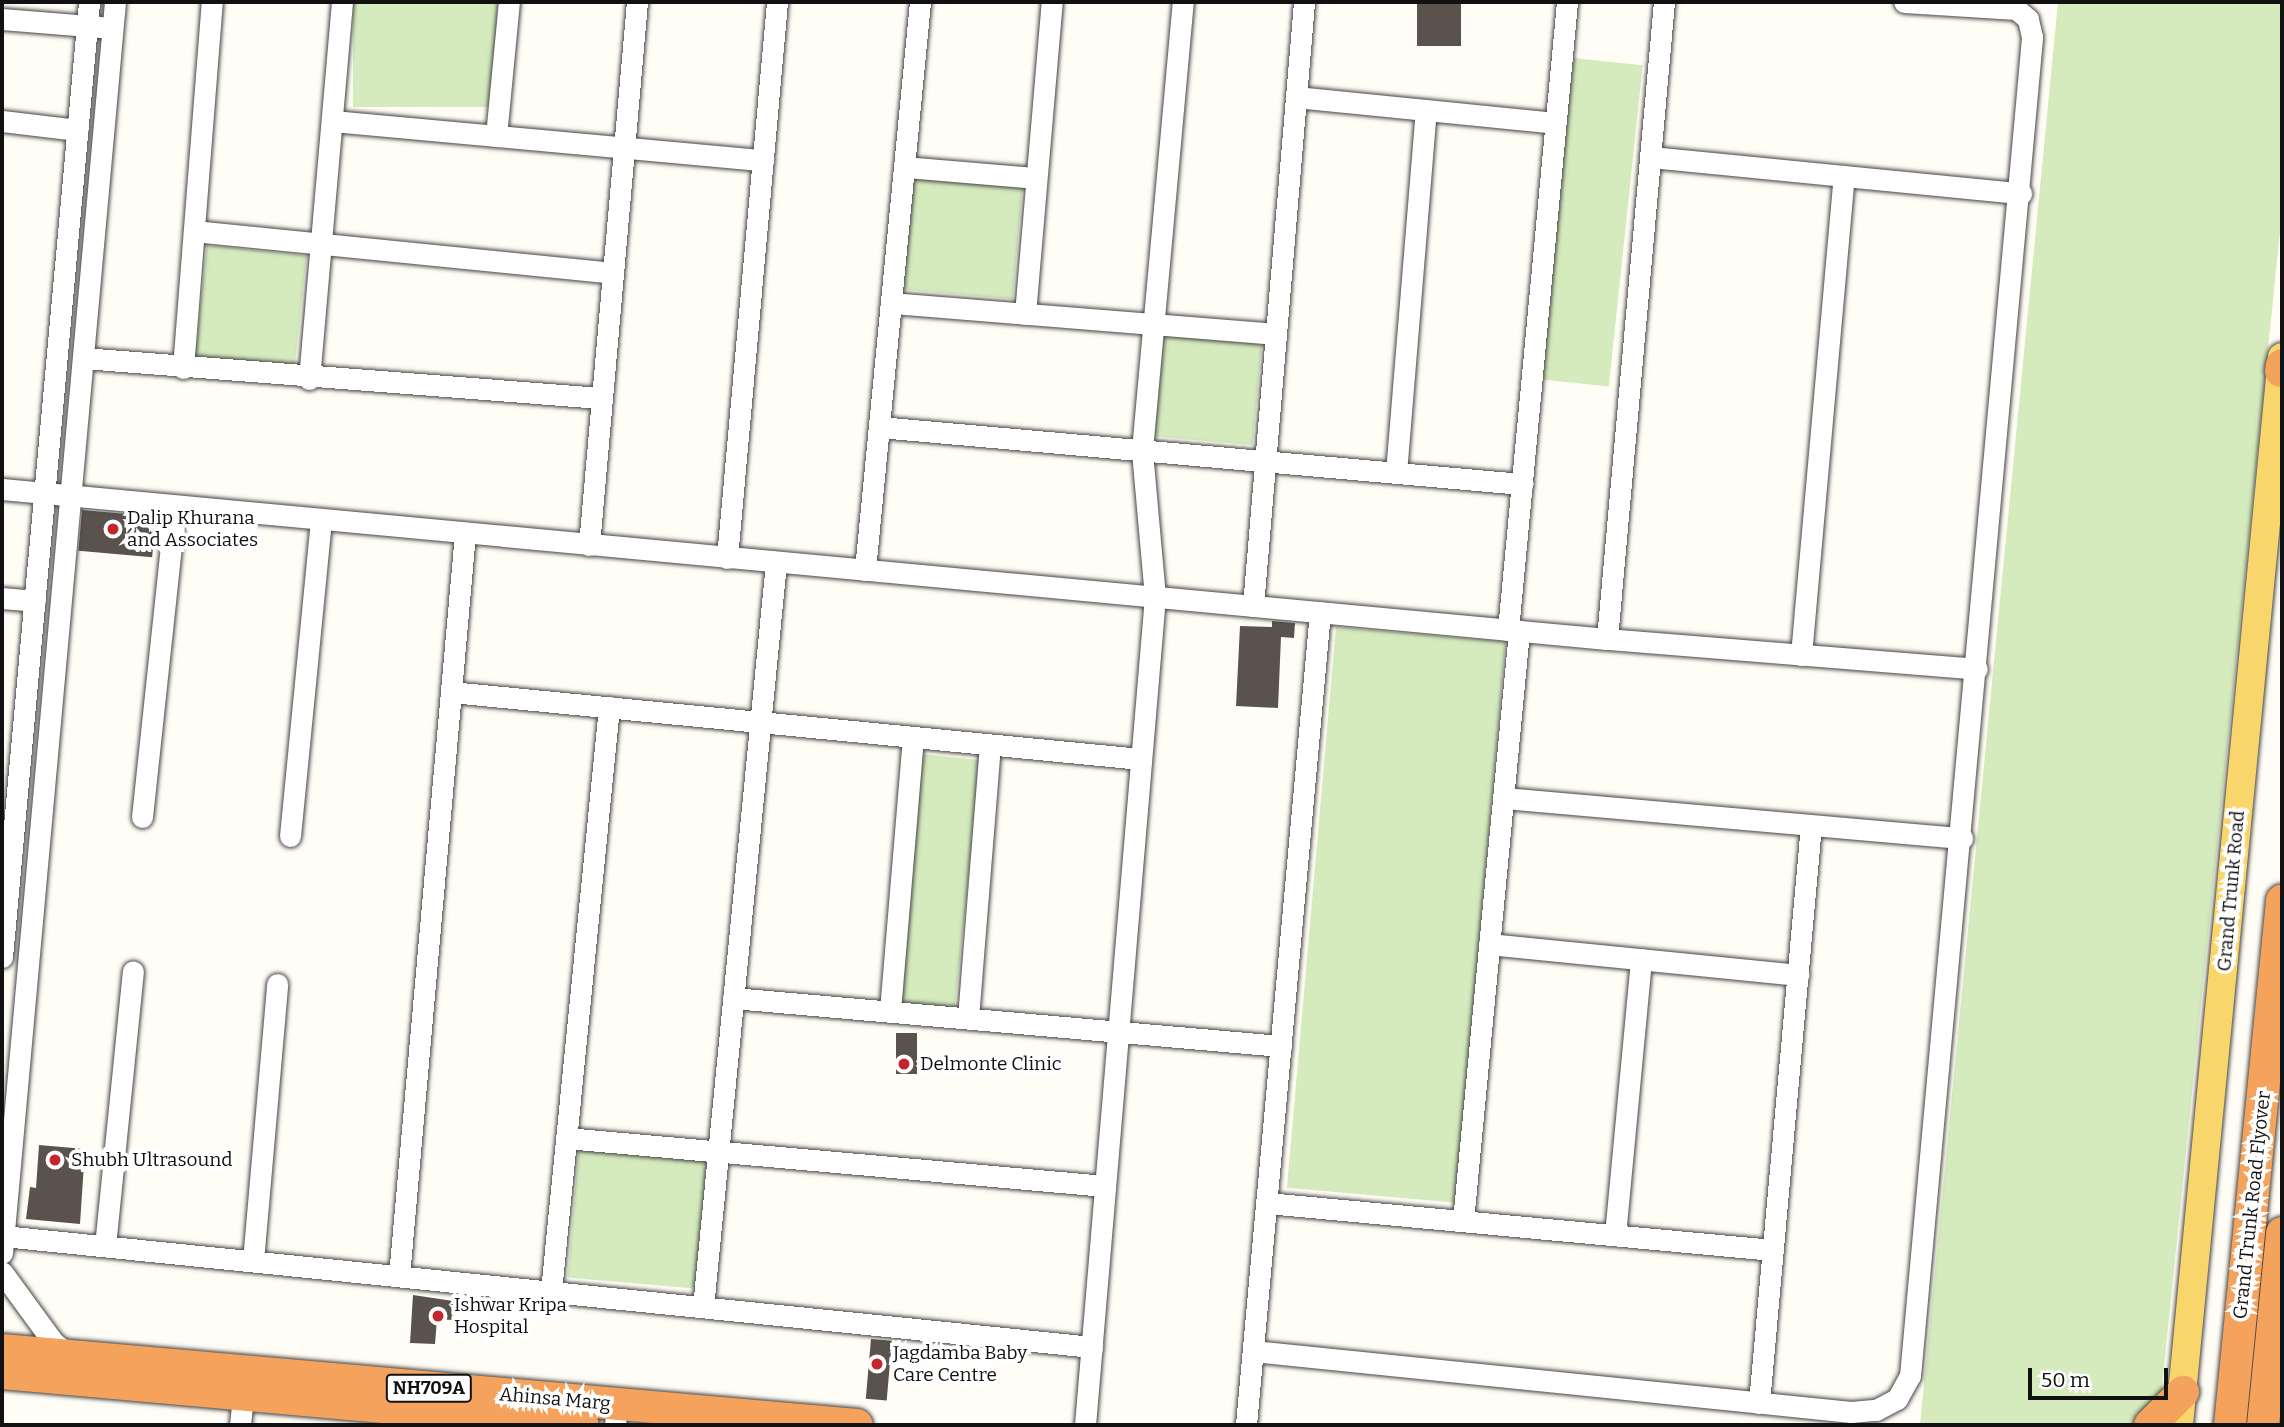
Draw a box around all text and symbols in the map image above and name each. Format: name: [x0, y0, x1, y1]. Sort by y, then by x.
place label: Dalip Khurana and Associates: [127, 507, 258, 551]
marker: Dalip Khurana and Associates: [105, 521, 121, 537]
street label: Grand Trunk Road: [2213, 810, 2249, 972]
place label: Delmonte Clinic: [920, 1053, 1062, 1075]
marker: Delmonte Clinic: [894, 1054, 914, 1074]
street label: Grand Trunk Road Flyover: [2229, 1090, 2275, 1320]
place label: Shubh Ultrasound: [71, 1149, 233, 1171]
marker: Shubh Ultrasound: [45, 1150, 65, 1170]
place label: Ishwar Kripa Hospital: [454, 1294, 567, 1338]
marker: Ishwar Kripa Hospital: [428, 1306, 448, 1326]
place label: Jagdamba Baby Care Centre: [893, 1342, 1027, 1386]
marker: Jagdamba Baby Care Centre: [867, 1354, 887, 1374]
scale bar: [2032, 1354, 2172, 1398]
text: 50 m: [2041, 1367, 2090, 1393]
road number: NH709A: [385, 1373, 473, 1402]
street label: Ahinsa Marg: [498, 1383, 612, 1415]

